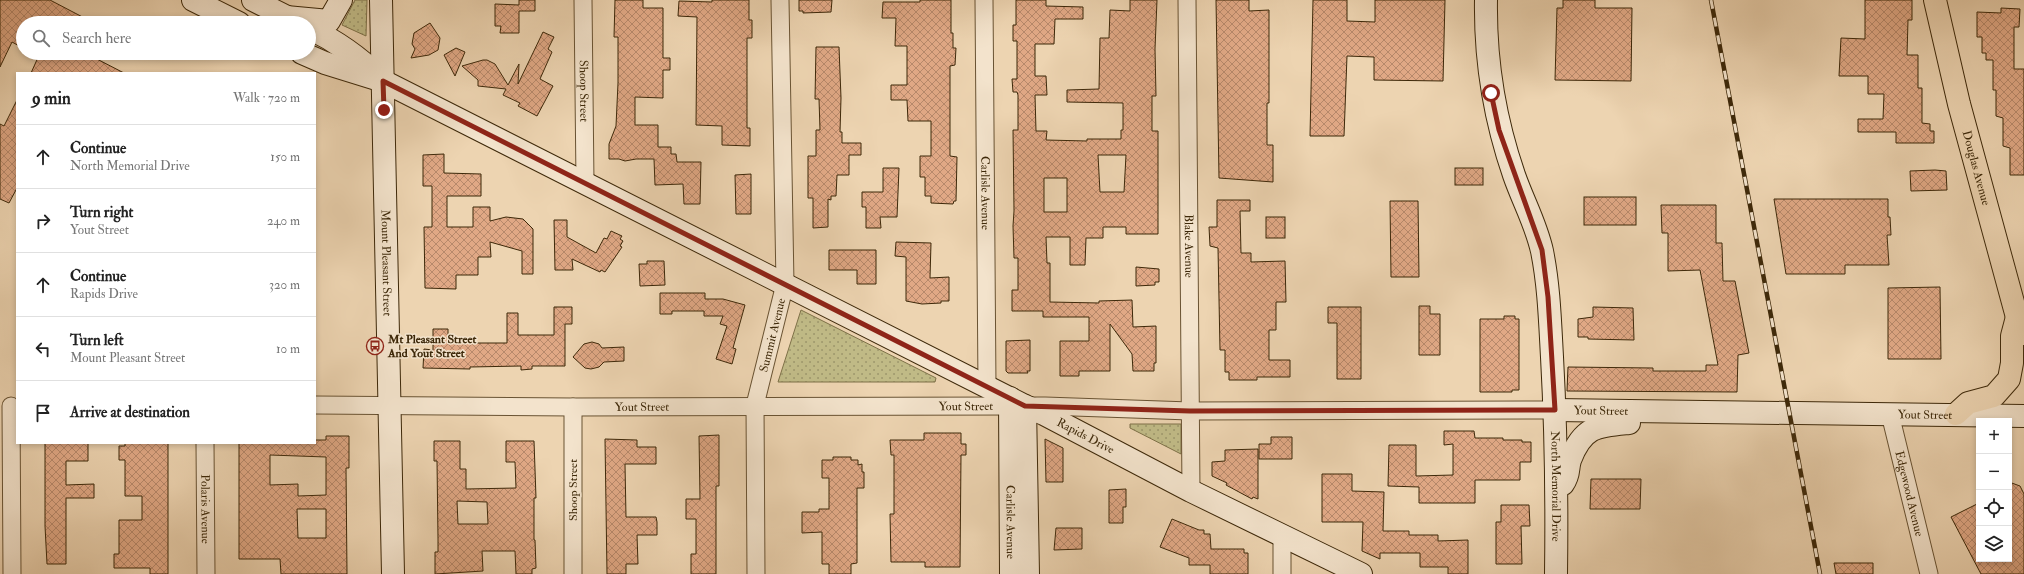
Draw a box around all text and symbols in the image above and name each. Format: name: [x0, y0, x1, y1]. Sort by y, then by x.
search box: [16, 16, 316, 60]
icon: search: [30, 27, 52, 49]
text: Search here: [62, 29, 131, 48]
street label: Shoop Street: [576, 60, 592, 122]
route start: [1482, 84, 1500, 102]
text: 9 min: [32, 88, 71, 109]
text: Walk · 720 m: [233, 90, 300, 106]
route end: [375, 101, 393, 119]
street label: Douglas Avenue: [1959, 129, 1994, 207]
text: Continue: [70, 139, 126, 158]
icon: ahead: [32, 146, 54, 168]
text: 150 m: [270, 149, 300, 165]
street label: Carlisle Avenue: [978, 156, 993, 230]
text: North Memorial Drive: [70, 158, 190, 174]
text: Turn right: [70, 203, 133, 222]
icon: right: [32, 210, 54, 232]
street label: Mount Pleasant Street: [378, 210, 395, 316]
text: 240 m: [267, 213, 300, 229]
street label: Blake Avenue: [1181, 214, 1197, 278]
text: Yout Street: [70, 222, 129, 238]
text: Continue: [70, 267, 126, 286]
icon: ahead: [32, 274, 54, 296]
text: 320 m: [269, 277, 300, 293]
text: Rapids Drive: [70, 286, 138, 302]
street label: Summit Avenue: [756, 297, 789, 374]
text: Turn left: [70, 331, 124, 350]
place label: Mt Pleasant Street And Yout Street: [387, 332, 476, 361]
bus stop icon: Mt Pleasant Street And Yout Street: [365, 336, 385, 356]
icon: left: [32, 338, 54, 360]
text: 10 m: [276, 341, 300, 357]
text: Mount Pleasant Street: [70, 350, 185, 366]
street label: Yout Street: [615, 399, 669, 414]
street label: Yout Street: [939, 399, 993, 414]
icon: arrive: [32, 402, 54, 424]
text: Arrive at destination: [70, 403, 190, 422]
street label: Yout Street: [1574, 403, 1628, 418]
street label: Yout Street: [1898, 407, 1952, 423]
street label: Rapids Drive: [1054, 415, 1117, 457]
map controls: [1976, 418, 2012, 562]
button: +: [1976, 418, 2012, 454]
street label: North Memorial Drive: [1548, 431, 1564, 541]
street label: Edgewood Avenue: [1892, 449, 1927, 538]
button: −: [1976, 454, 2012, 490]
street label: Shoop Street: [566, 459, 581, 521]
street label: Polaris Avenue: [198, 474, 213, 544]
street label: Carlisle Avenue: [1003, 485, 1018, 559]
button: locate: [1976, 490, 2012, 526]
button: layers: [1976, 526, 2012, 562]

